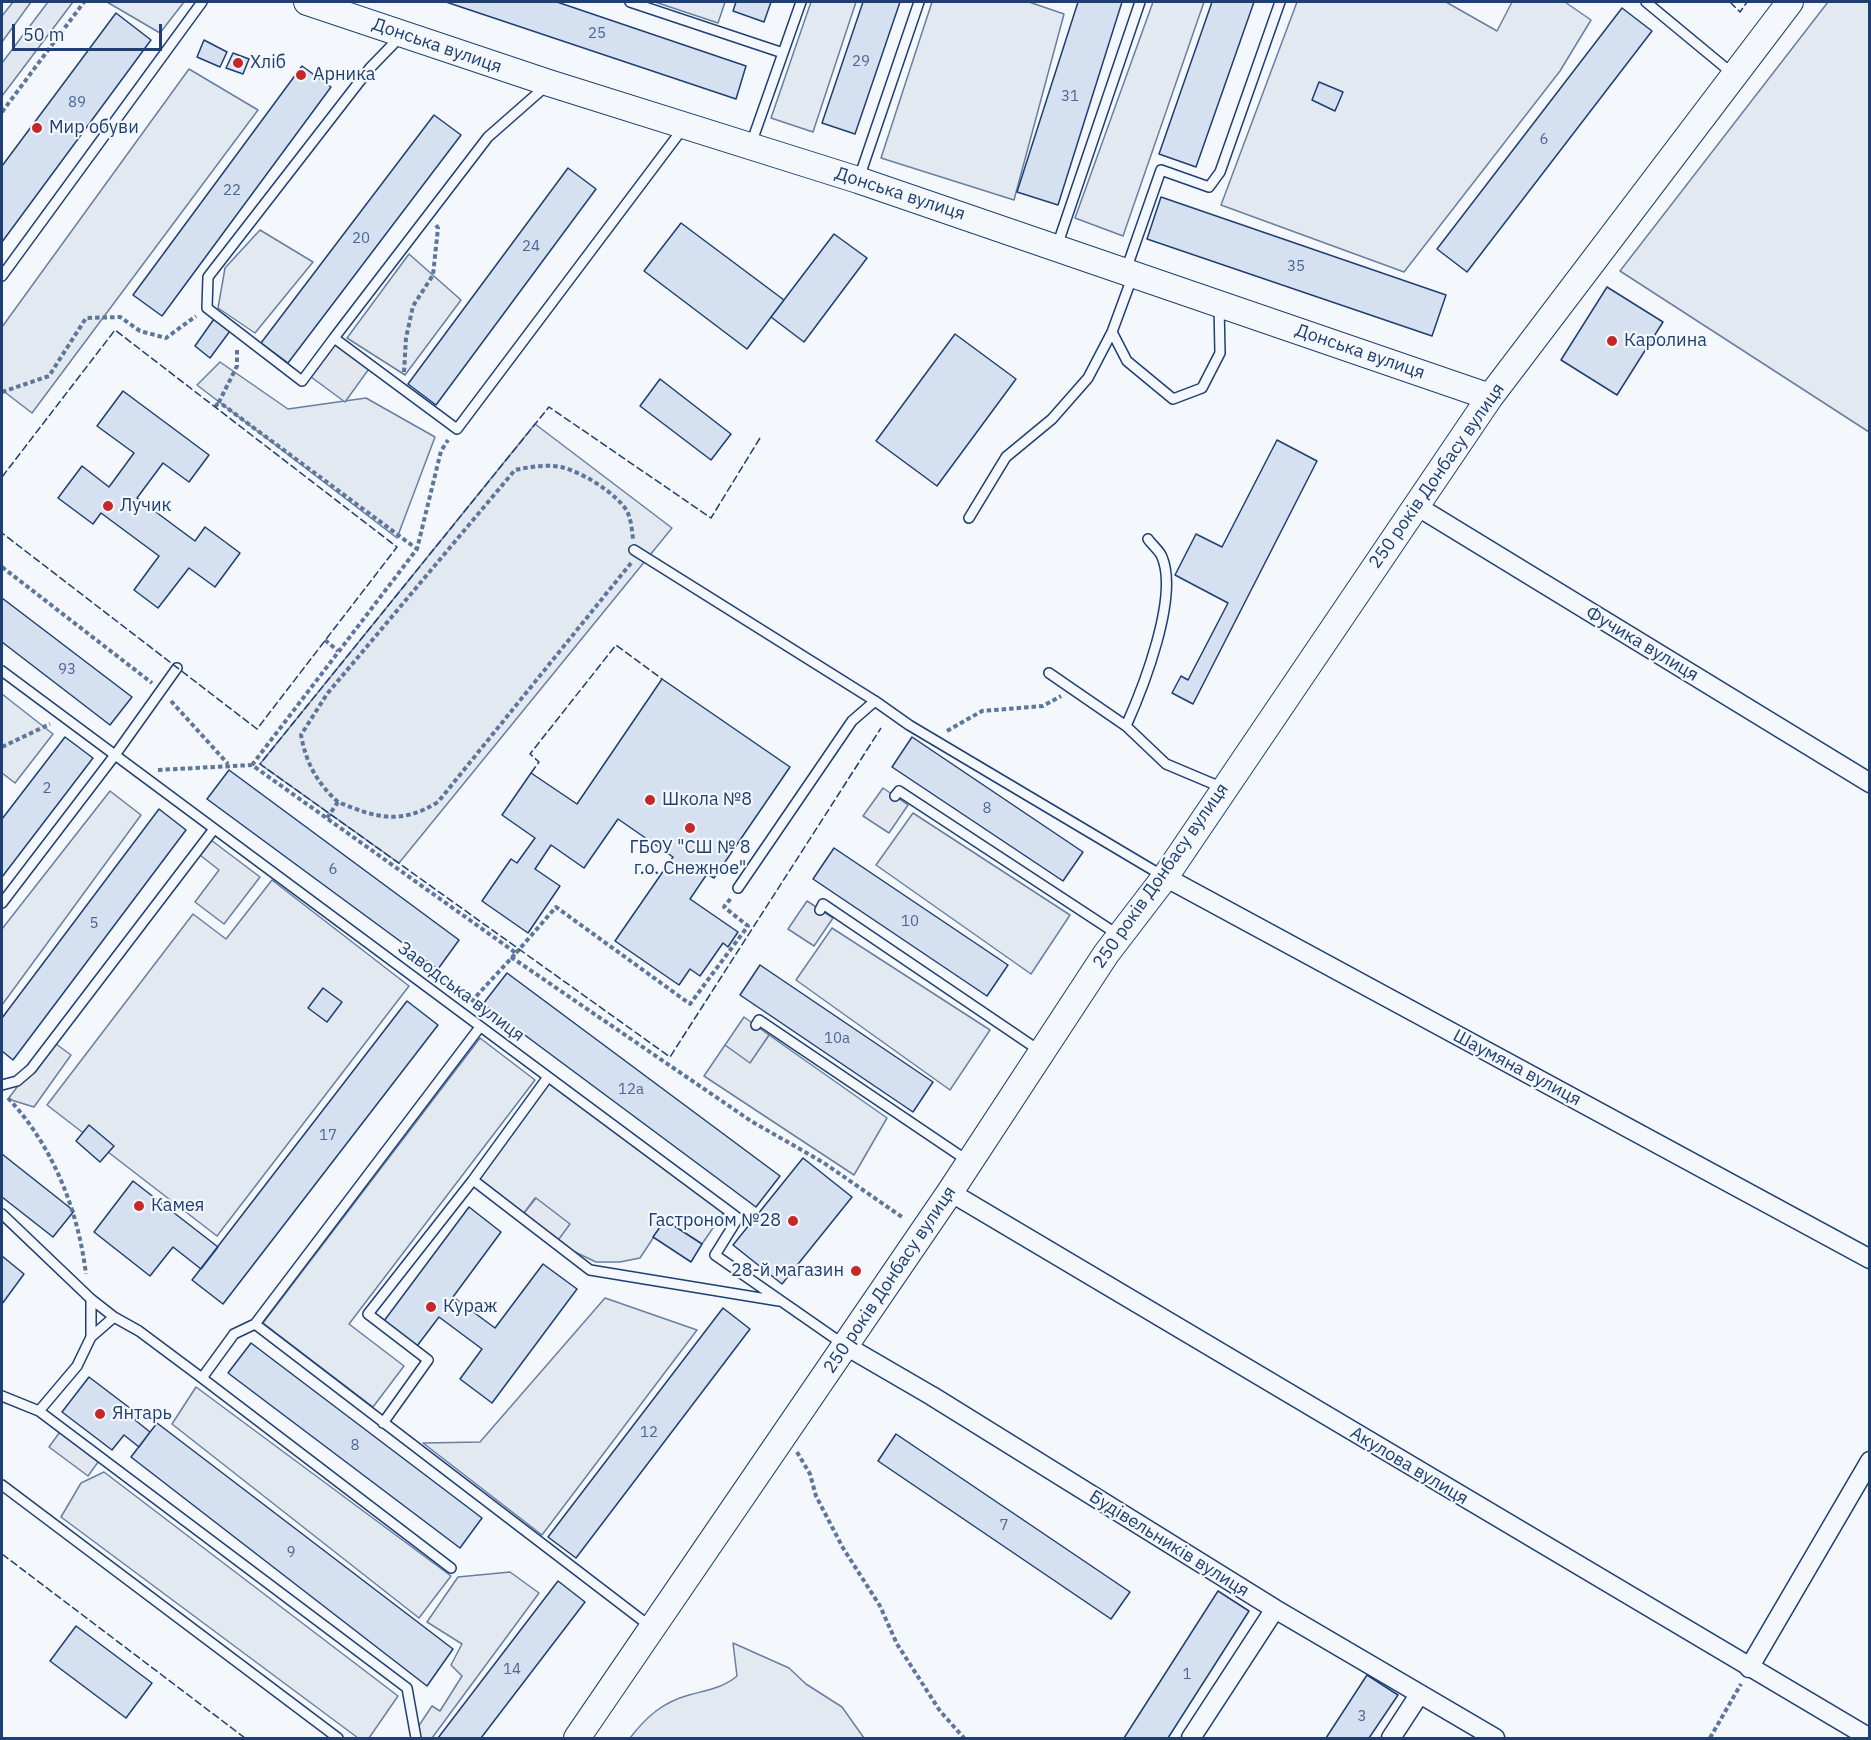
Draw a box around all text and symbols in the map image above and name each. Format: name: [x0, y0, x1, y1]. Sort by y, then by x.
scale bar: [15, 12, 165, 50]
street label: Донська вулиця: [369, 14, 505, 78]
text: 50 m: [23, 23, 65, 46]
house number: 25: [588, 25, 606, 43]
place label: Хліб: [250, 52, 286, 74]
house number: 29: [852, 53, 870, 71]
marker: Хліб: [231, 56, 245, 70]
place label: Арника: [313, 64, 375, 86]
marker: Арника: [294, 68, 308, 82]
house number: 31: [1061, 88, 1079, 106]
house number: 89: [68, 94, 86, 112]
place label: Мир обуви: [49, 117, 139, 139]
marker: Мир обуви: [30, 121, 44, 135]
house number: 6: [1540, 131, 1548, 149]
street label: Донська вулиця: [832, 163, 968, 225]
house number: 22: [223, 182, 241, 200]
house number: 20: [352, 230, 370, 248]
house number: 24: [522, 238, 540, 256]
house number: 35: [1287, 258, 1305, 276]
street label: Донська вулиця: [1292, 320, 1428, 384]
place label: Каролина: [1624, 330, 1707, 352]
marker: Каролина: [1605, 334, 1619, 348]
street label: 250 років Донбасу вулиця: [1365, 379, 1509, 573]
place label: Лучик: [120, 495, 171, 517]
marker: Лучик: [101, 499, 115, 513]
street label: Фучика вулиця: [1582, 602, 1702, 686]
house number: 93: [58, 661, 76, 679]
street label: 250 років Донбасу вулиця: [1089, 779, 1233, 973]
house number: 2: [43, 780, 51, 798]
place label: Школа №8: [662, 789, 752, 811]
marker: Школа №8: [643, 793, 657, 807]
house number: 8: [983, 800, 991, 818]
marker: ГБОУ "СШ № 8 г.о. Снежное": [683, 821, 697, 835]
place label: ГБОУ "СШ № 8 г.о. Снежное": [629, 837, 751, 880]
house number: 6: [329, 861, 337, 879]
house number: 10: [901, 913, 919, 931]
house number: 5: [90, 915, 98, 933]
street label: Заводська вулиця: [393, 937, 529, 1047]
street label: Шаумяна вулиця: [1449, 1025, 1585, 1111]
house number: 10а: [824, 1030, 850, 1048]
house number: 12а: [618, 1081, 644, 1099]
house number: 17: [319, 1127, 337, 1145]
street label: 250 років Донбасу вулиця: [819, 1182, 961, 1378]
place label: Камея: [151, 1195, 204, 1217]
marker: Камея: [132, 1199, 146, 1213]
place label: Гастроном №28: [648, 1210, 781, 1232]
marker: Гастроном №28: [786, 1214, 800, 1228]
place label: 28-й магазин: [731, 1260, 844, 1282]
marker: 28-й магазин: [849, 1264, 863, 1278]
place label: Кураж: [443, 1296, 497, 1318]
marker: Кураж: [424, 1300, 438, 1314]
place label: Янтарь: [112, 1403, 172, 1425]
marker: Янтарь: [93, 1407, 107, 1421]
street label: Акулова вулиця: [1346, 1422, 1472, 1510]
house number: 12: [640, 1424, 658, 1442]
house number: 8: [351, 1437, 359, 1455]
street label: Будівельників вулиця: [1085, 1486, 1253, 1602]
house number: 7: [1000, 1517, 1008, 1535]
house number: 9: [287, 1544, 295, 1562]
house number: 14: [503, 1661, 521, 1679]
house number: 1: [1183, 1666, 1191, 1684]
house number: 3: [1358, 1708, 1366, 1726]

